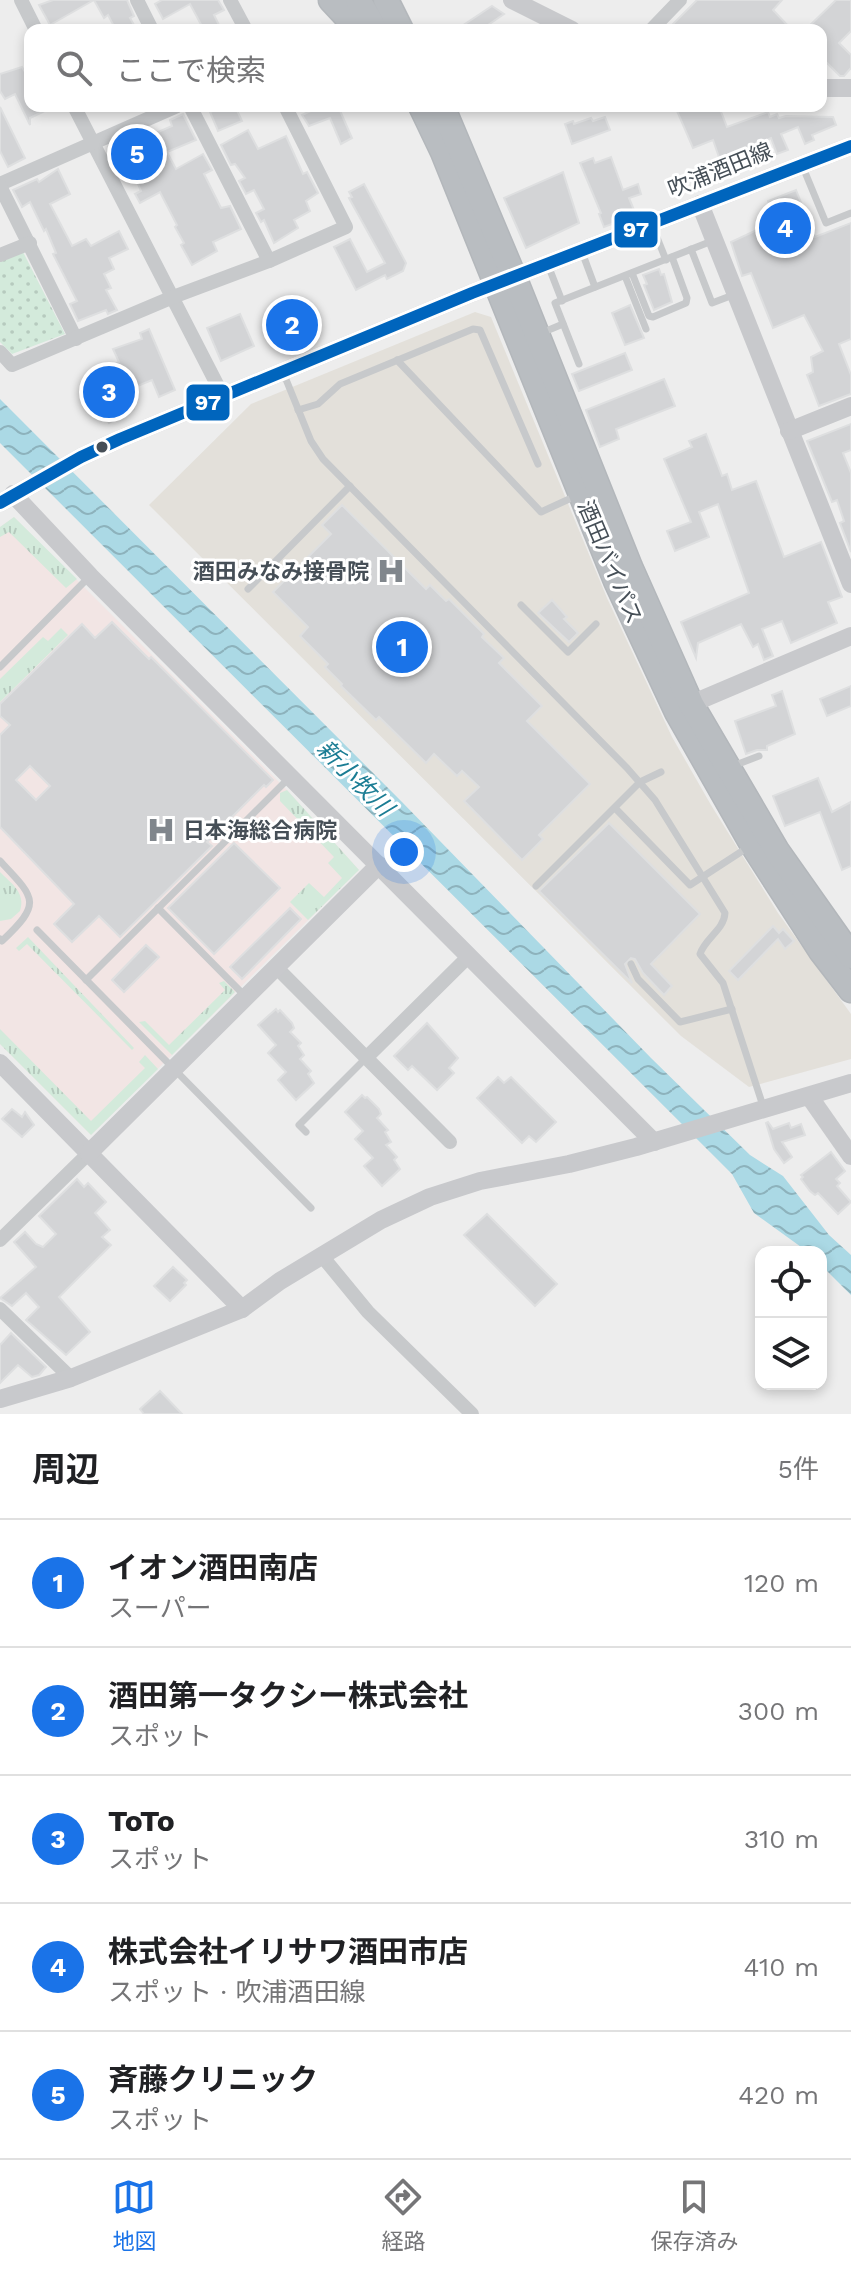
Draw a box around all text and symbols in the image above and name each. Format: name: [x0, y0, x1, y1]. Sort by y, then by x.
search box: [24, 24, 827, 112]
icon: search: [52, 46, 96, 90]
text: ここで検索: [116, 53, 266, 88]
pin: 5: [111, 124, 163, 184]
street label: 吹浦酒田線: [664, 138, 776, 202]
pin: 4: [759, 198, 811, 258]
line badge: 97: [613, 210, 659, 249]
text: 97: [623, 217, 649, 242]
pin: 2: [266, 295, 318, 355]
pin: 3: [83, 362, 135, 422]
line badge: 97: [185, 383, 231, 422]
text: 97: [195, 390, 221, 415]
unlabelled marker: [94, 439, 110, 455]
street label: 酒田バイパス: [573, 497, 647, 627]
hospital icon: 酒田みなみ接骨院: [376, 556, 406, 586]
place label: 酒田みなみ接骨院: [193, 559, 369, 584]
pin: 1: [376, 617, 428, 677]
water label: 新小牧川: [311, 734, 401, 824]
hospital icon: 日本海総合病院: [146, 815, 176, 845]
place label: 日本海総合病院: [183, 818, 337, 843]
your location: [384, 832, 424, 872]
map controls: [755, 1246, 827, 1390]
button: locate: [755, 1246, 827, 1318]
button: layers: [755, 1318, 827, 1390]
text: 周辺: [32, 1449, 100, 1489]
text: 5件: [778, 1454, 819, 1484]
text: イオン酒田南店: [108, 1550, 318, 1585]
text: 1: [52, 1568, 64, 1598]
text: 120 m: [744, 1568, 819, 1598]
text: スーパー: [108, 1593, 212, 1623]
text: 酒田第一タクシー株式会社: [108, 1678, 468, 1713]
text: 2: [50, 1696, 66, 1726]
text: 300 m: [738, 1696, 819, 1726]
text: スポット: [108, 1721, 212, 1751]
text: ToTo: [108, 1803, 175, 1838]
text: 3: [50, 1824, 66, 1854]
text: 310 m: [744, 1824, 819, 1854]
text: スポット: [108, 1844, 212, 1874]
text: 株式会社イリサワ酒田市店: [108, 1934, 468, 1969]
text: 4: [50, 1952, 66, 1982]
text: 410 m: [744, 1952, 819, 1982]
text: スポット · 吹浦酒田線: [108, 1977, 366, 2007]
text: 斉藤クリニック: [108, 2062, 318, 2097]
text: 5: [50, 2080, 66, 2110]
text: 420 m: [738, 2080, 819, 2110]
text: スポット: [108, 2105, 212, 2135]
tab: 地図: [112, 2175, 157, 2255]
tab: 経路: [381, 2175, 426, 2255]
tab: 保存済み: [650, 2175, 739, 2255]

